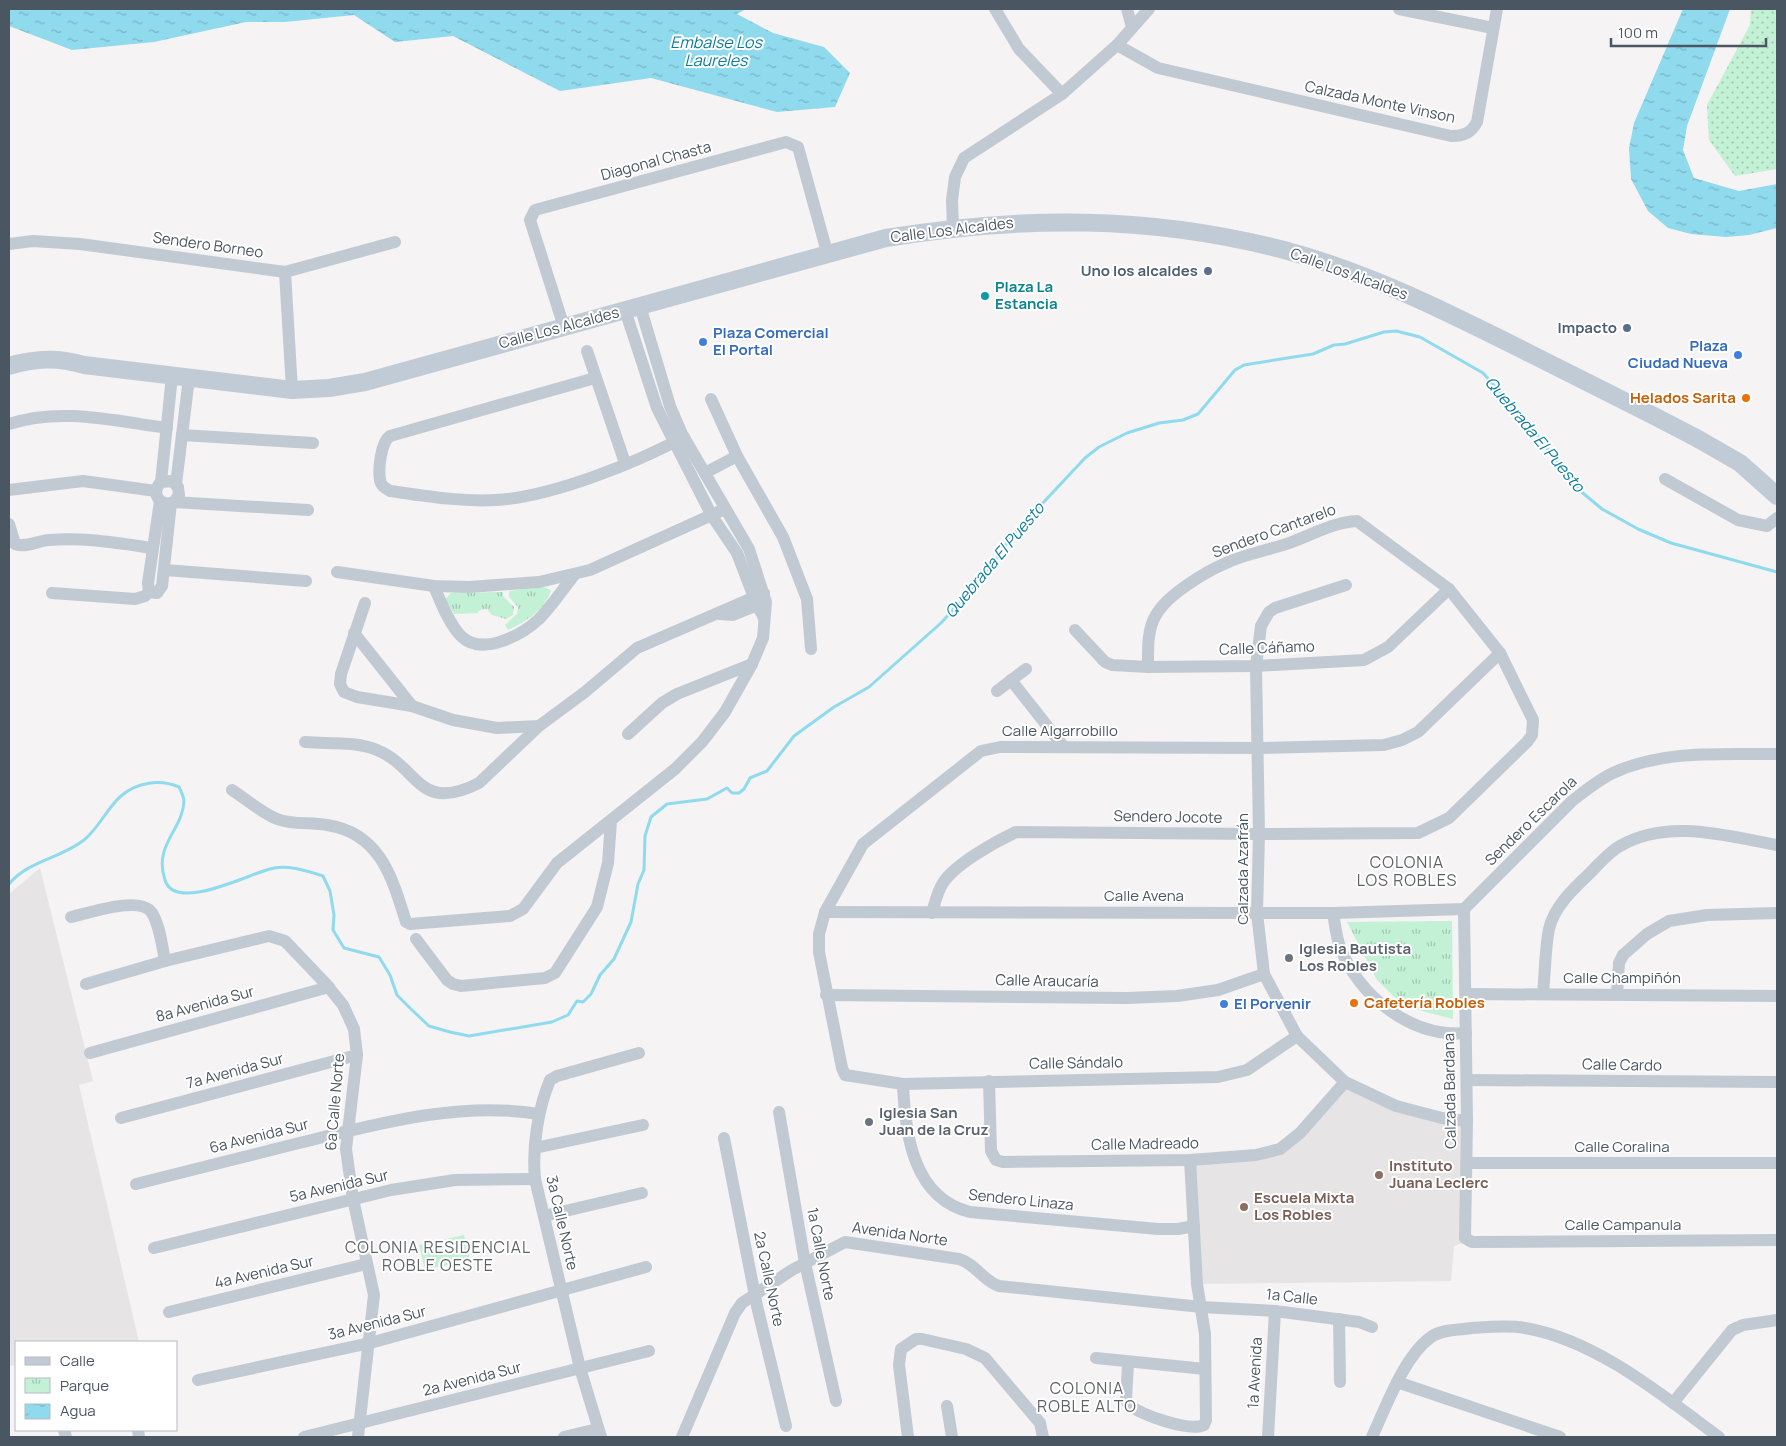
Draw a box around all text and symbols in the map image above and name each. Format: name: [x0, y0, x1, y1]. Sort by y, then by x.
scale bar: [1611, 15, 1766, 47]
text: 100 m: [1618, 22, 1658, 43]
water label: Embalse Los Laureles: [670, 31, 763, 71]
street label: Calzada Monte Vinson: [1303, 75, 1457, 128]
street label: Diagonal Chasta: [598, 136, 713, 185]
street label: Calle Los Alcaldes: [889, 212, 1015, 247]
street label: Sendero Borneo: [151, 226, 265, 263]
street label: Calle Los Alcaldes: [1287, 242, 1411, 305]
place label: Uno los alcaldes: [1081, 260, 1198, 281]
marker: Uno los alcaldes: [1202, 265, 1214, 277]
place label: Plaza La Estancia: [995, 276, 1058, 314]
marker: Plaza La Estancia: [979, 290, 991, 302]
street label: Calle Los Alcaldes: [496, 301, 621, 354]
place label: Impacto: [1557, 317, 1617, 338]
place label: Plaza Comercial El Portal: [713, 322, 829, 360]
marker: Impacto: [1621, 322, 1633, 334]
place label: Plaza Ciudad Nueva: [1628, 335, 1728, 373]
marker: Plaza Comercial El Portal: [697, 336, 709, 348]
marker: Plaza Ciudad Nueva: [1732, 349, 1744, 361]
water label: Quebrada El Puesto: [1480, 372, 1591, 498]
place label: Helados Sarita: [1630, 387, 1736, 408]
marker: Helados Sarita: [1740, 392, 1752, 404]
water label: Quebrada El Puesto: [939, 496, 1050, 622]
street label: Sendero Cantarelo: [1209, 498, 1339, 563]
street label: Calle Cáñamo: [1219, 635, 1315, 660]
street label: Calle Algarrobillo: [1002, 720, 1118, 741]
street label: Sendero Escarola: [1480, 771, 1581, 870]
street label: Sendero Jocote: [1113, 805, 1223, 828]
street label: Calzada Azafrán: [1232, 813, 1253, 925]
district label: COLONIA LOS ROBLES: [1357, 851, 1457, 891]
street label: Calle Avena: [1104, 885, 1184, 906]
place label: Iglesia Bautista Los Robles: [1299, 938, 1411, 976]
marker: Iglesia Bautista Los Robles: [1283, 952, 1295, 964]
street label: Calle Champiñón: [1563, 967, 1681, 988]
street label: Calle Araucaría: [995, 969, 1099, 992]
street label: 8a Avenida Sur: [153, 980, 257, 1027]
place label: Cafetería Robles: [1364, 992, 1485, 1013]
place label: El Porvenir: [1234, 993, 1311, 1014]
marker: Cafetería Robles: [1348, 997, 1360, 1009]
marker: El Porvenir: [1218, 998, 1230, 1010]
street label: Calzada Bardana: [1438, 1033, 1461, 1149]
street label: 7a Avenida Sur: [184, 1047, 286, 1094]
street label: Calle Sándalo: [1029, 1051, 1123, 1074]
street label: 6a Calle Norte: [320, 1052, 349, 1151]
street label: Calle Cardo: [1582, 1053, 1662, 1076]
place label: Iglesia San Juan de la Cruz: [879, 1102, 989, 1140]
street label: 6a Avenida Sur: [207, 1113, 311, 1158]
marker: Iglesia San Juan de la Cruz: [863, 1116, 875, 1128]
street label: Calle Madreado: [1091, 1132, 1199, 1155]
street label: Calle Coralina: [1574, 1136, 1670, 1157]
place label: Instituto Juana Leclerc: [1389, 1155, 1489, 1193]
street label: 5a Avenida Sur: [287, 1164, 391, 1207]
marker: Instituto Juana Leclerc: [1373, 1169, 1385, 1181]
street label: 3a Calle Norte: [541, 1174, 584, 1272]
street label: Sendero Linaza: [967, 1184, 1075, 1215]
place label: Escuela Mixta Los Robles: [1254, 1187, 1354, 1225]
marker: Escuela Mixta Los Robles: [1238, 1201, 1250, 1213]
street label: 1a Calle Norte: [802, 1206, 841, 1302]
street label: Calle Campanula: [1565, 1214, 1681, 1235]
street label: Avenida Norte: [851, 1216, 950, 1251]
street label: 2a Calle Norte: [749, 1229, 790, 1329]
district label: COLONIA RESIDENCIAL ROBLE OESTE: [345, 1236, 531, 1276]
street label: 4a Avenida Sur: [212, 1250, 316, 1293]
street label: 1a Calle: [1265, 1283, 1319, 1310]
street label: 3a Avenida Sur: [326, 1300, 429, 1345]
street label: 1a Avenida: [1242, 1337, 1267, 1409]
legend: [15, 1341, 178, 1431]
text: Calle: [60, 1350, 95, 1371]
street label: 2a Avenida Sur: [420, 1356, 524, 1401]
text: Parque: [60, 1375, 109, 1396]
district label: COLONIA ROBLE ALTO: [1037, 1377, 1137, 1417]
text: Agua: [60, 1400, 96, 1421]

